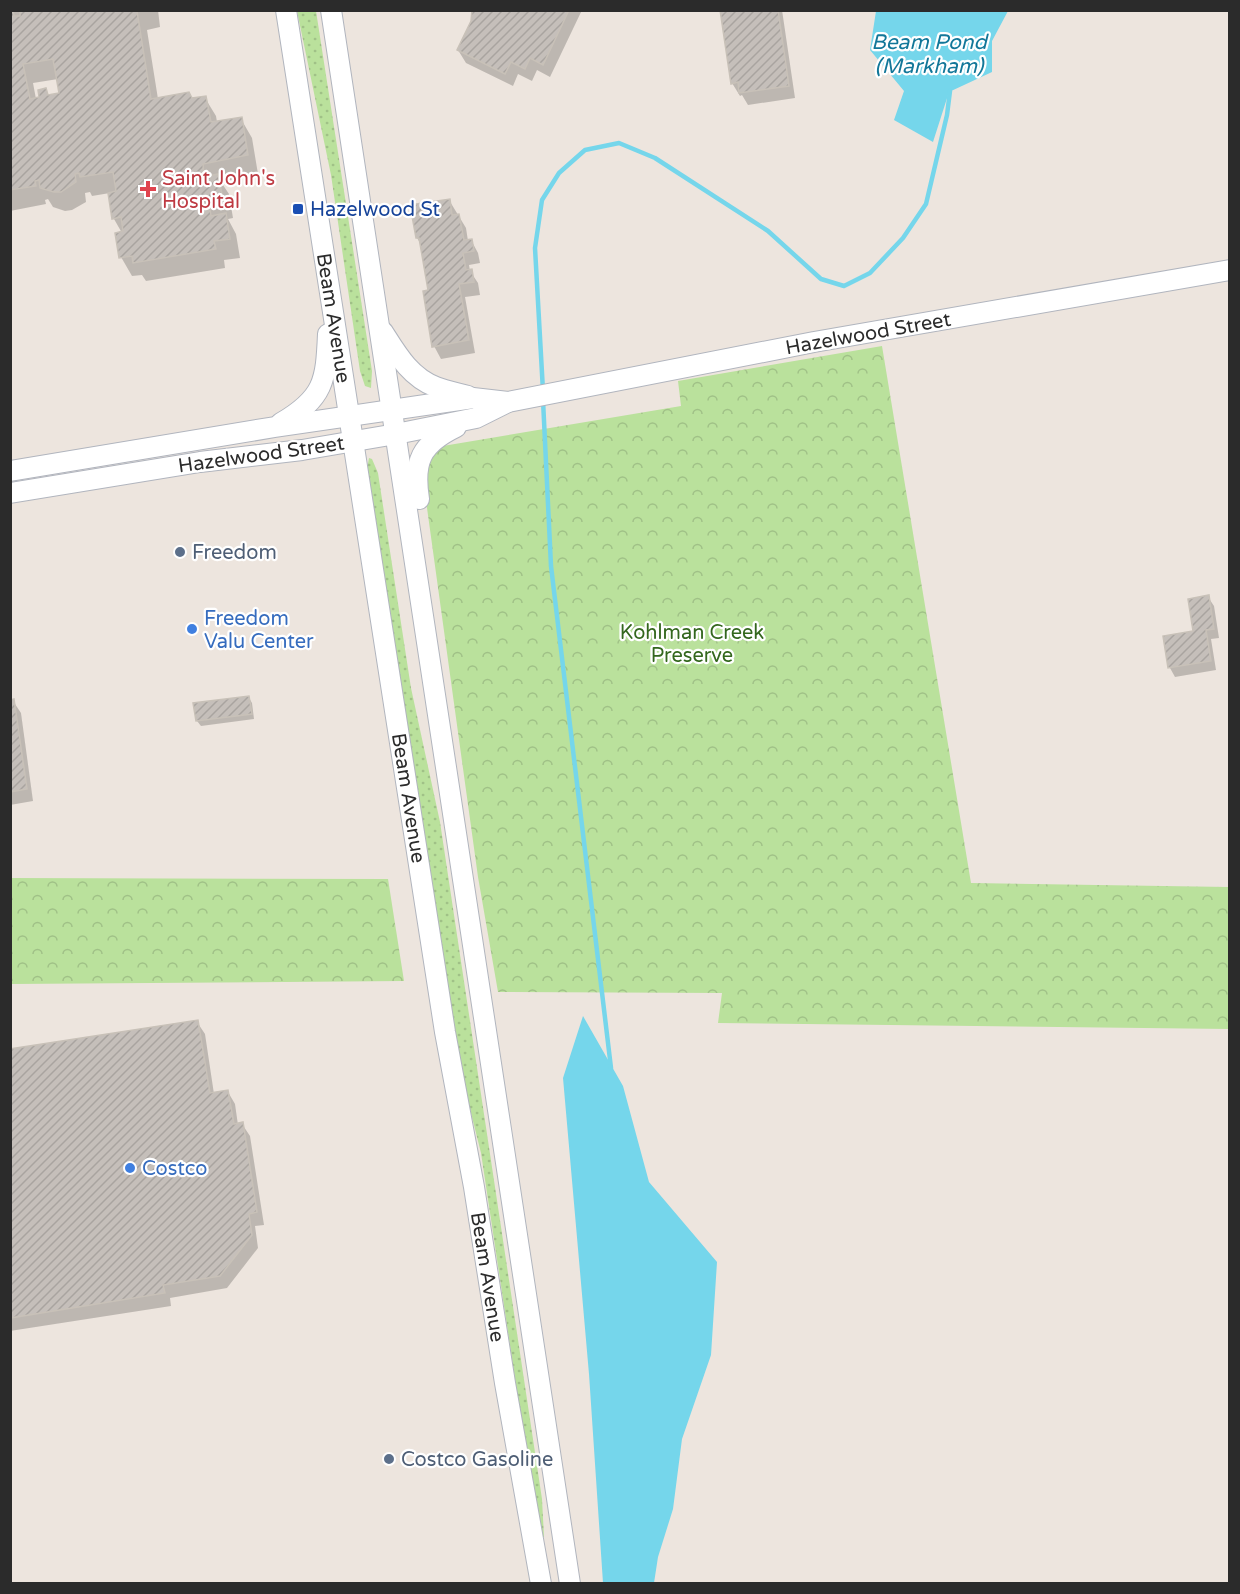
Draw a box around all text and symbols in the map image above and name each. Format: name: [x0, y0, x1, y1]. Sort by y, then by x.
water label: Beam Pond (Markham): [871, 30, 989, 79]
place label: Saint John's Hospital: [162, 167, 275, 214]
marker: Saint John's Hospital: [139, 180, 157, 198]
place label: Hazelwood St: [310, 198, 440, 222]
marker: Hazelwood St: [291, 202, 305, 216]
street label: Beam Avenue: [311, 251, 355, 385]
street label: Hazelwood Street: [784, 308, 953, 360]
street label: Hazelwood Street: [176, 431, 346, 479]
place label: Freedom: [192, 541, 277, 565]
marker: Freedom: [173, 545, 187, 559]
place label: Freedom Valu Center: [204, 607, 314, 654]
park label: Kohlman Creek Preserve: [620, 621, 764, 668]
marker: Freedom Valu Center: [185, 622, 199, 636]
street label: Beam Avenue: [386, 731, 430, 865]
place label: Costco: [142, 1157, 208, 1181]
marker: Costco: [123, 1161, 137, 1175]
street label: Beam Avenue: [465, 1210, 509, 1344]
place label: Costco Gasoline: [401, 1448, 553, 1472]
marker: Costco Gasoline: [382, 1452, 396, 1466]

